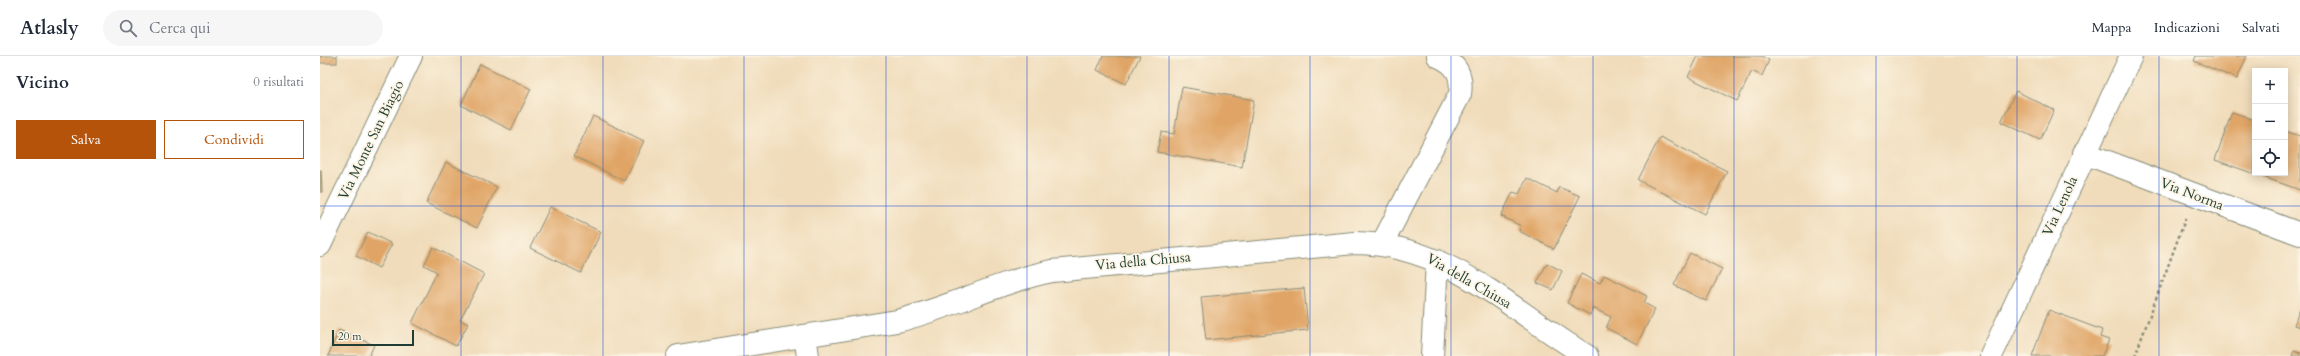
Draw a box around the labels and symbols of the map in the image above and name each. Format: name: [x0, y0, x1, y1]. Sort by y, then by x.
street label: Via Monte San Biagio: [334, 77, 408, 203]
street label: Via Lenola: [2038, 173, 2082, 239]
street label: Via Norma: [2158, 173, 2226, 215]
street label: Via della Chiusa: [1095, 247, 1191, 275]
street label: Via della Chiusa: [1423, 249, 1515, 313]
scale bar: [332, 328, 414, 347]

